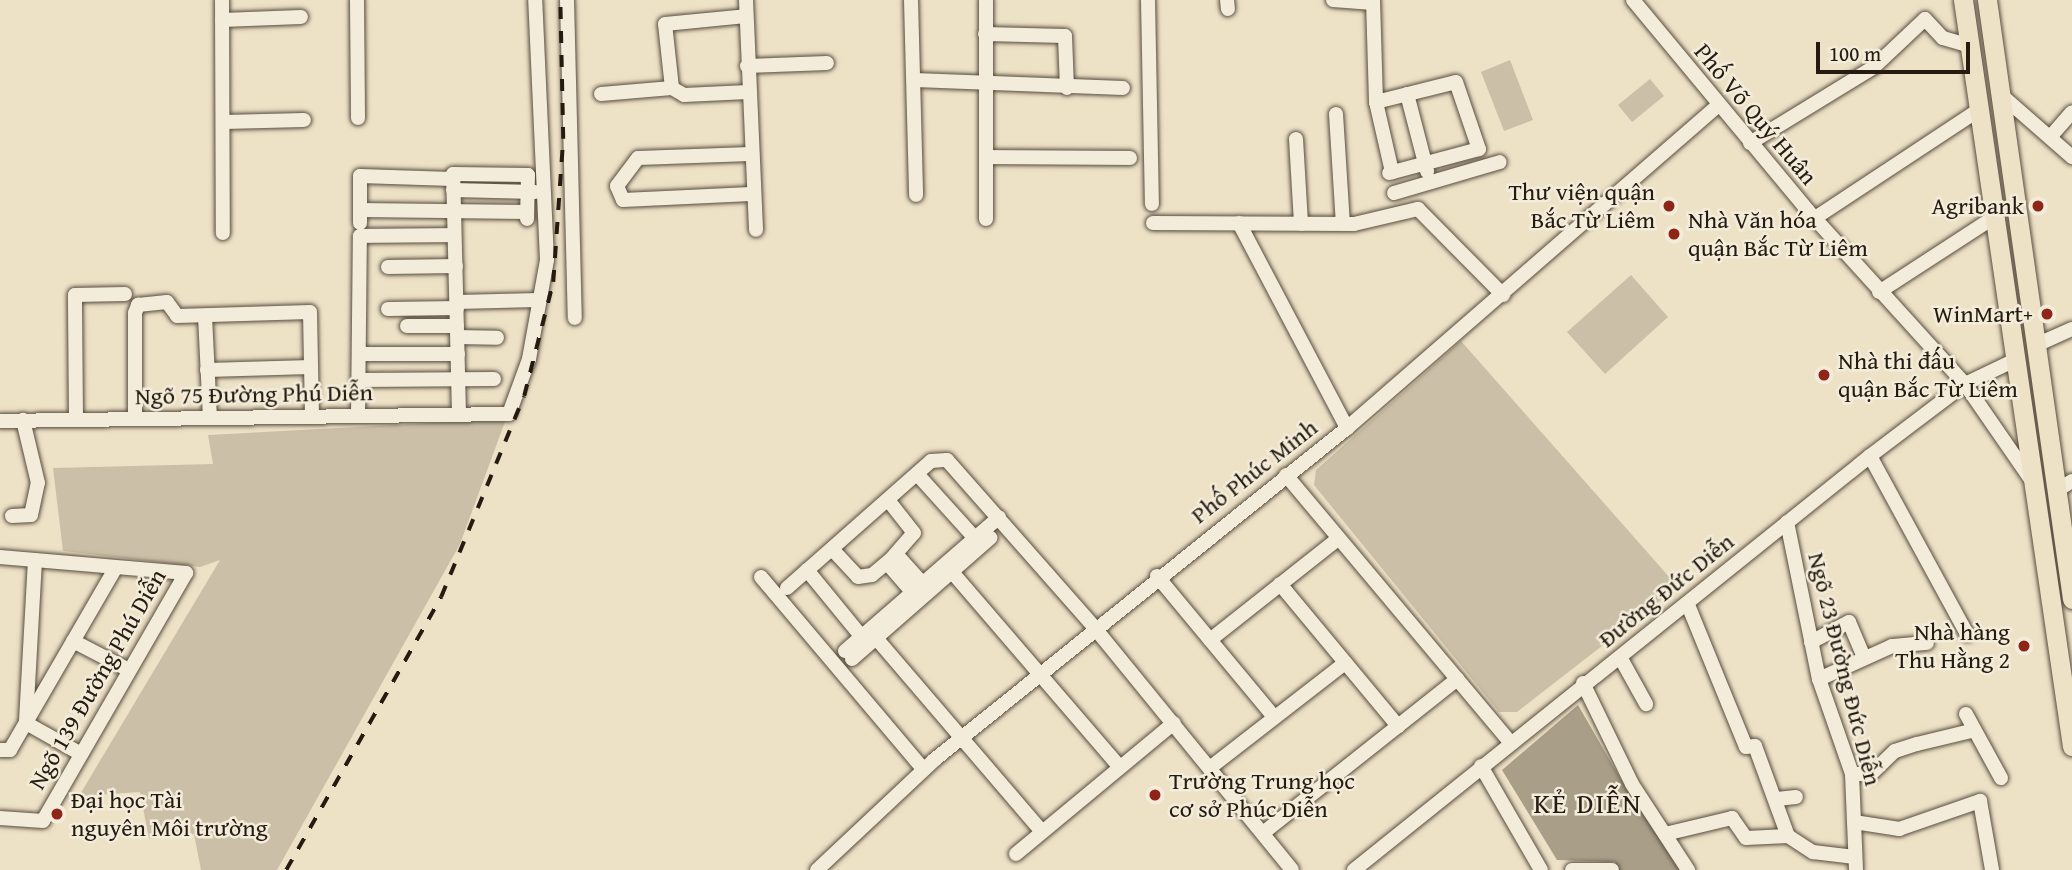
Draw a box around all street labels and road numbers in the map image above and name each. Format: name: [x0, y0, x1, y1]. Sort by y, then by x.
street label: Phố Võ Quý Huân: [1689, 37, 1823, 191]
street label: Ngõ 75 Đường Phú Diễn: [135, 378, 373, 410]
street label: Phố Phúc Minh: [1185, 413, 1323, 529]
street label: Đường Đức Diễn: [1593, 527, 1739, 653]
street label: Ngõ 23 Đường Đức Diễn: [1802, 549, 1888, 789]
street label: Ngõ 139 Đường Phú Diễn: [22, 564, 172, 794]

